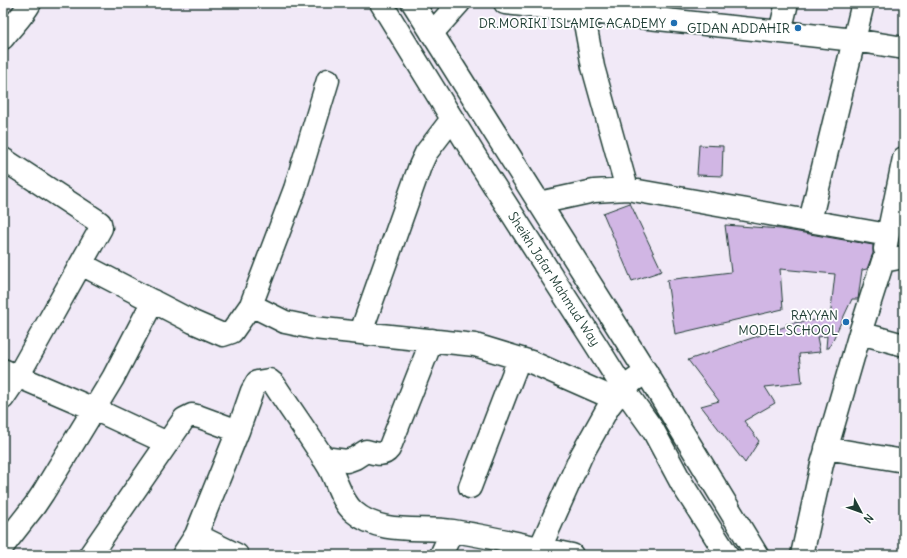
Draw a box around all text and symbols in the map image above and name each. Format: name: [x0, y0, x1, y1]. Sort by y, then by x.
place label: DR.MORIKI ISLAMIC ACADEMY: [479, 15, 666, 32]
marker: DR.MORIKI ISLAMIC ACADEMY: [669, 18, 679, 28]
place label: GIDAN ADDAHIR: [687, 20, 790, 37]
marker: GIDAN ADDAHIR: [793, 23, 803, 33]
street label: Sheikh Jafar Mahmud Way: [504, 209, 604, 349]
place label: RAYYAN MODEL SCHOOL: [738, 307, 838, 339]
marker: RAYYAN MODEL SCHOOL: [841, 317, 851, 327]
north arrow: [841, 492, 881, 532]
text: N: [861, 511, 876, 526]

